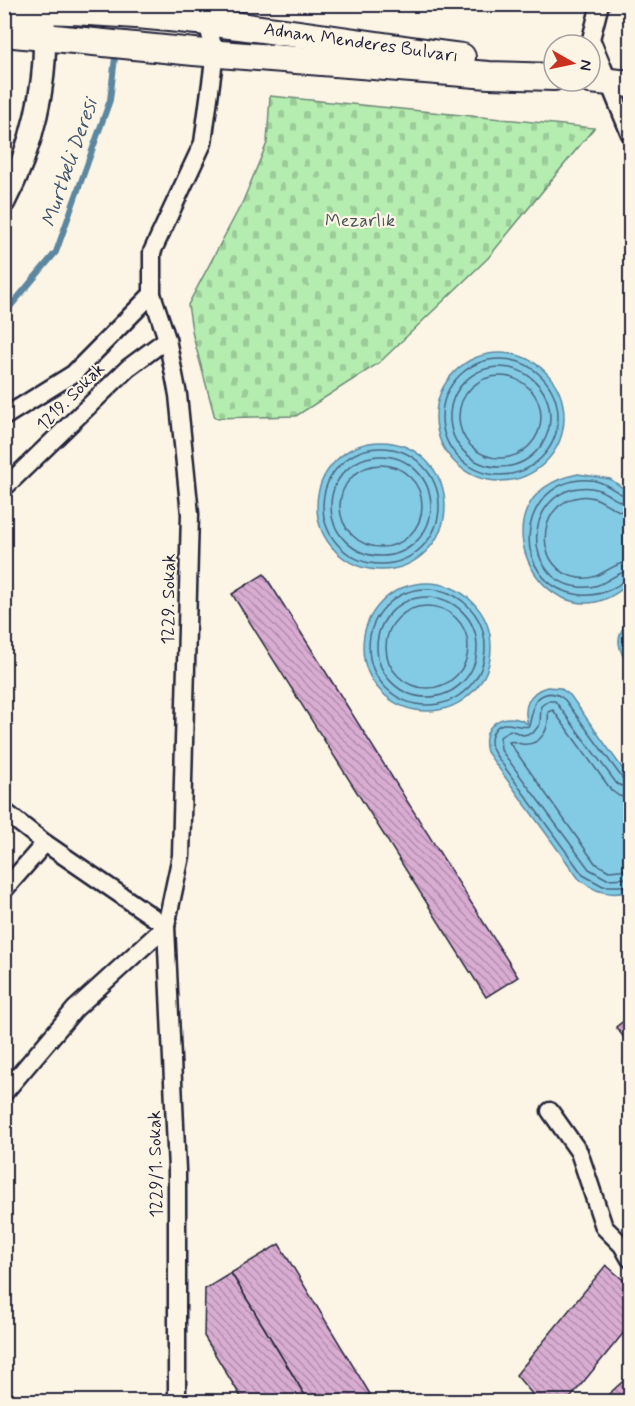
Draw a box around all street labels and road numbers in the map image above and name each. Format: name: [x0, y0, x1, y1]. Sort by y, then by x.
street label: Adnan Menderes Bulvarı: [262, 17, 460, 69]
street label: 1219. Sokak: [32, 358, 110, 436]
street label: 1229. Sokak: [156, 553, 182, 645]
street label: 1229/1. Sokak: [143, 1110, 169, 1218]

